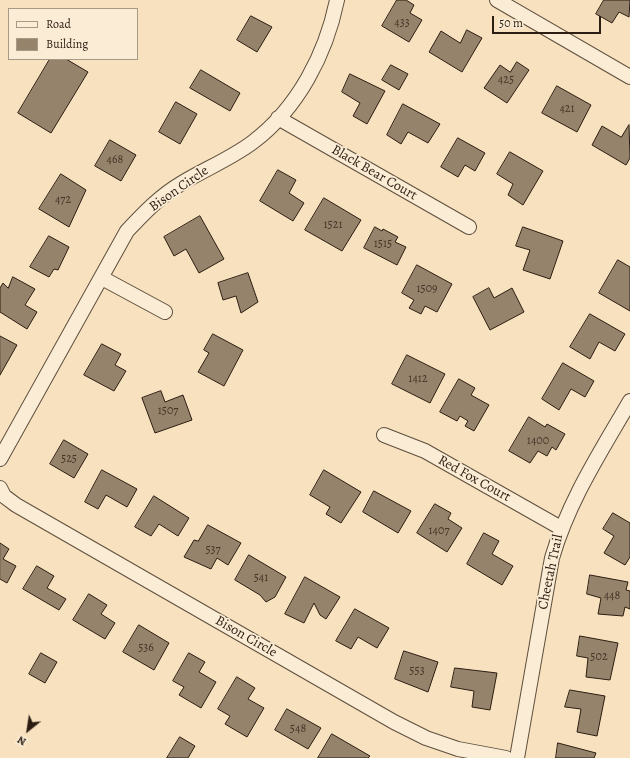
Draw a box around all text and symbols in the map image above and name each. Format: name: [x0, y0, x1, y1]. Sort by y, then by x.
legend: [8, 8, 138, 60]
scale bar: [494, 8, 603, 34]
text: 50 m: [499, 15, 523, 31]
text: Road: [46, 16, 71, 32]
house number: 433: [394, 16, 410, 30]
text: Building: [46, 36, 88, 52]
house number: 425: [498, 73, 514, 87]
house number: 421: [559, 102, 575, 116]
street label: Black Bear Court: [328, 142, 420, 204]
house number: 468: [107, 153, 123, 167]
street label: Bison Circle: [146, 162, 212, 216]
house number: 472: [55, 193, 71, 207]
house number: 1521: [323, 218, 343, 232]
house number: 1515: [374, 237, 392, 251]
house number: 1509: [416, 282, 438, 296]
house number: 1412: [408, 372, 428, 386]
house number: 1507: [158, 404, 178, 418]
house number: 1400: [527, 434, 549, 448]
house number: 525: [61, 452, 77, 466]
street label: Red Fox Court: [435, 452, 513, 506]
house number: 1407: [429, 524, 449, 538]
street label: Cheetah Trail: [535, 533, 567, 611]
house number: 537: [205, 543, 221, 557]
house number: 541: [254, 571, 268, 585]
house number: 448: [604, 589, 620, 603]
street label: Bison Circle: [212, 613, 280, 661]
house number: 536: [138, 641, 154, 655]
house number: 502: [590, 650, 608, 664]
house number: 553: [409, 664, 425, 678]
north arrow: [8, 710, 48, 750]
house number: 548: [290, 722, 306, 736]
text: N: [15, 732, 29, 749]

